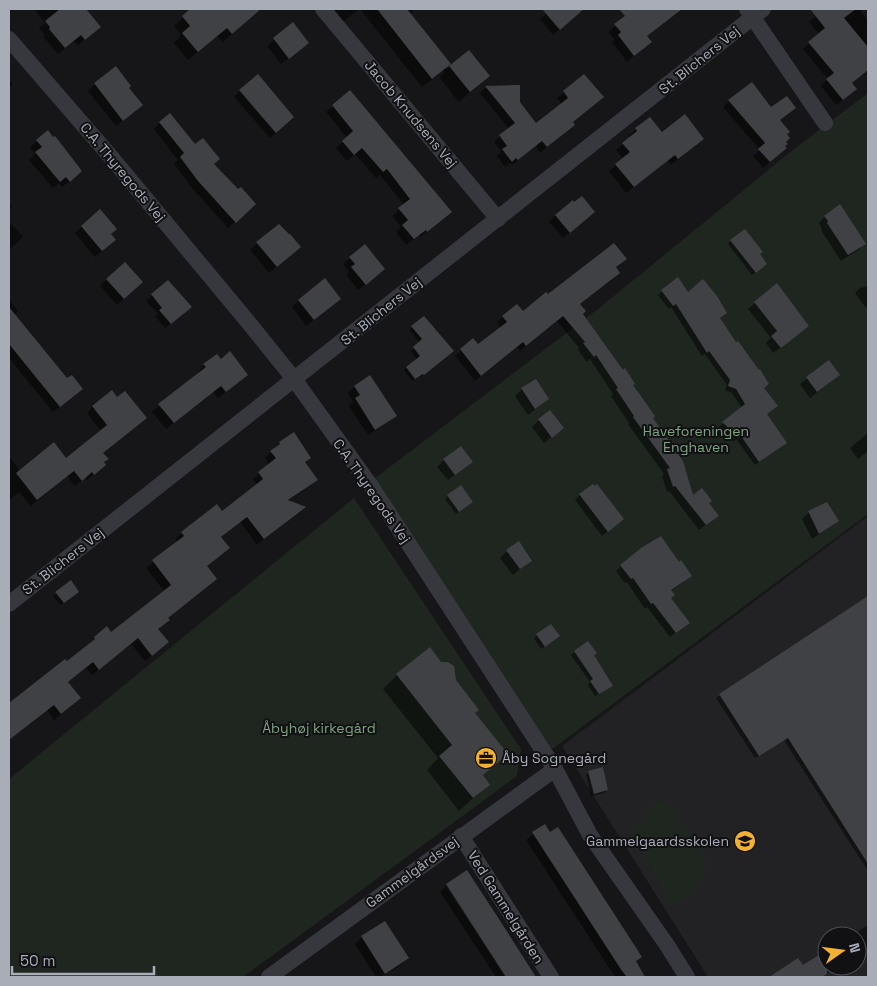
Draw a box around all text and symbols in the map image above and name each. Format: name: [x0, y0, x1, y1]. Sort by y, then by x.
street label: St. Blichers Vej: [655, 22, 743, 98]
street label: Jacob Knudsens Vej: [361, 57, 461, 171]
street label: C.A. Thyregods Vej: [76, 119, 170, 225]
street label: St. Blichers Vej: [337, 273, 425, 349]
park label: Haveforeningen Enghaven: [643, 422, 749, 456]
street label: C.A. Thyregods Vej: [329, 435, 415, 547]
street label: St. Blichers Vej: [18, 523, 108, 599]
park label: Åbyhøj kirkegård: [262, 719, 376, 737]
office icon: Åby Sognegård: [474, 746, 498, 770]
place label: Åby Sognegård: [502, 749, 606, 767]
school or university icon: Gammelgaardsskolen: [733, 829, 757, 853]
street label: Gammelgårdsvej: [362, 832, 462, 912]
place label: Gammelgaardsskolen: [586, 832, 729, 850]
street label: Ved Gammelgården: [464, 847, 548, 967]
north arrow: [817, 926, 867, 976]
text: N: [845, 941, 864, 955]
scale bar: [12, 944, 155, 976]
text: 50 m: [20, 951, 55, 970]

